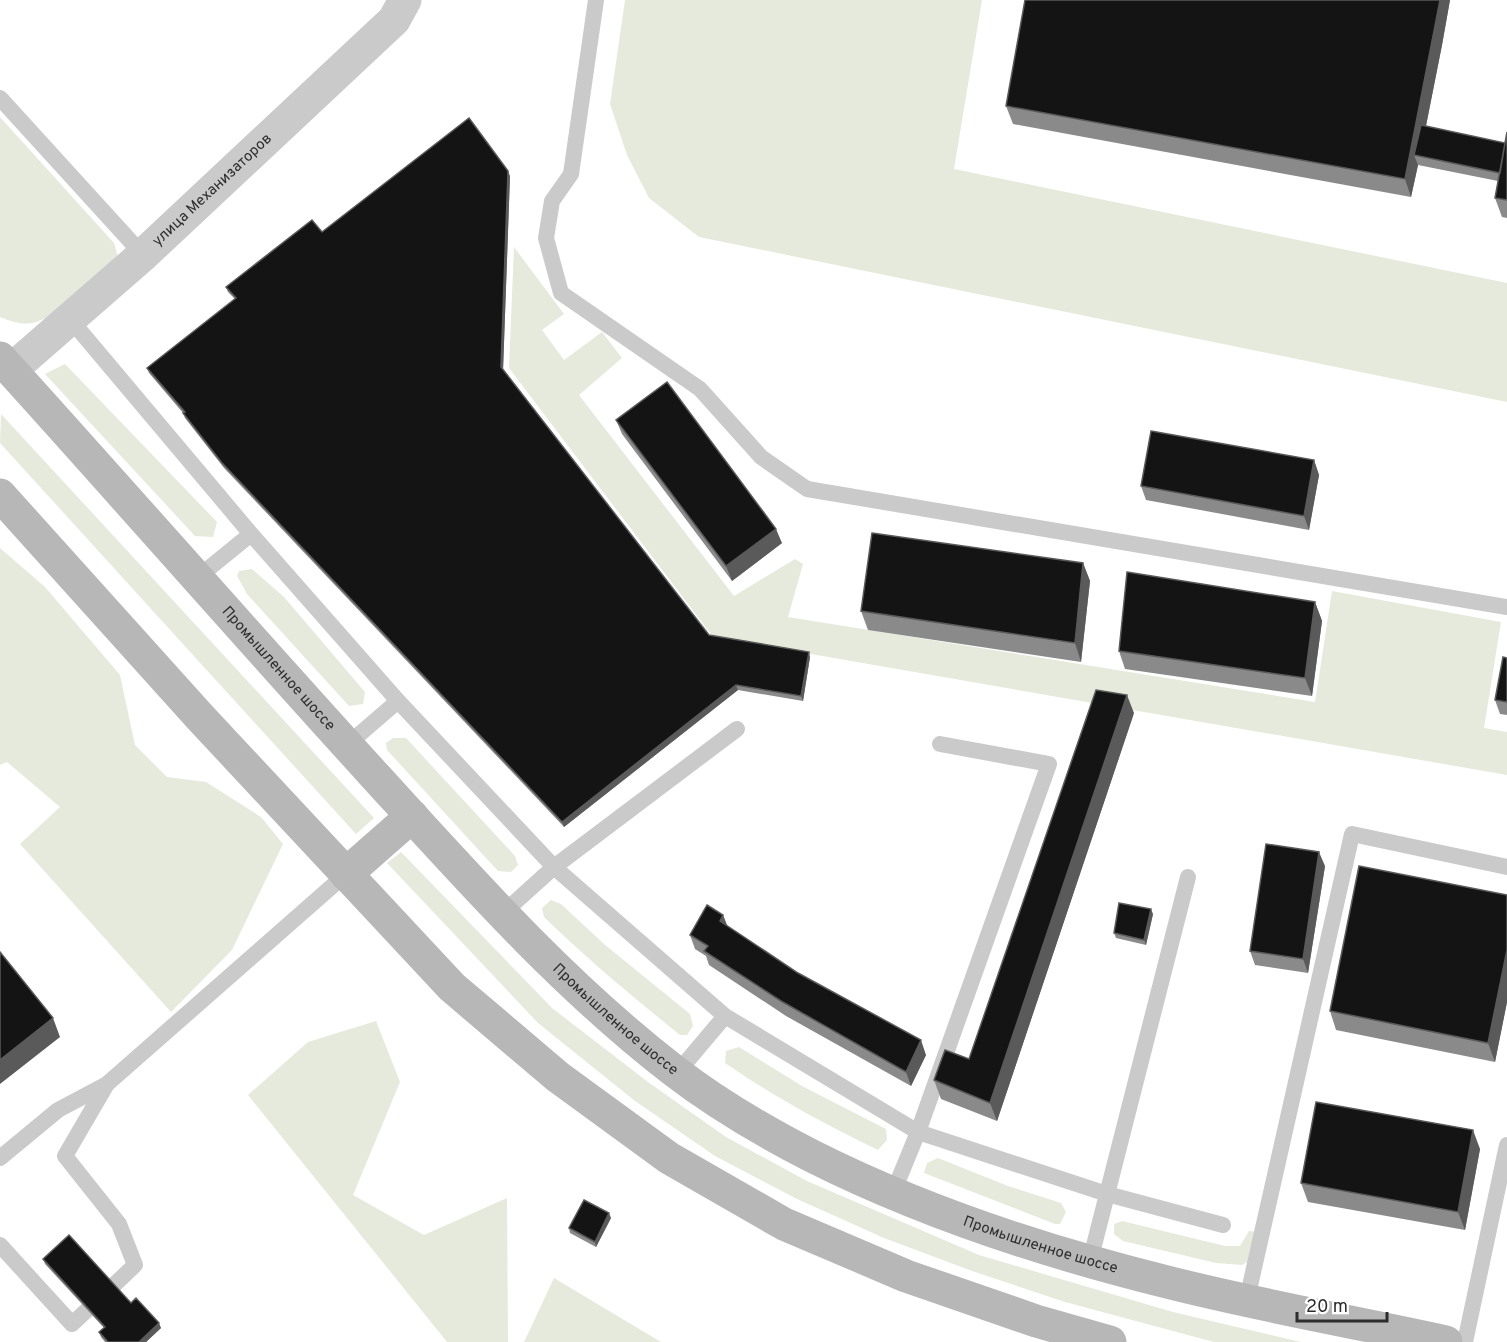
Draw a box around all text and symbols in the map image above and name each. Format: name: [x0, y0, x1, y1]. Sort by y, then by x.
street label: улица Механизаторов: [148, 129, 276, 251]
street label: Промышленное шоссе: [217, 602, 339, 735]
street label: Промышленное шоссе: [548, 960, 682, 1080]
street label: Промышленное шоссе: [960, 1212, 1120, 1278]
scale bar: [1297, 1285, 1387, 1323]
text: 20 m: [1306, 1296, 1348, 1319]

